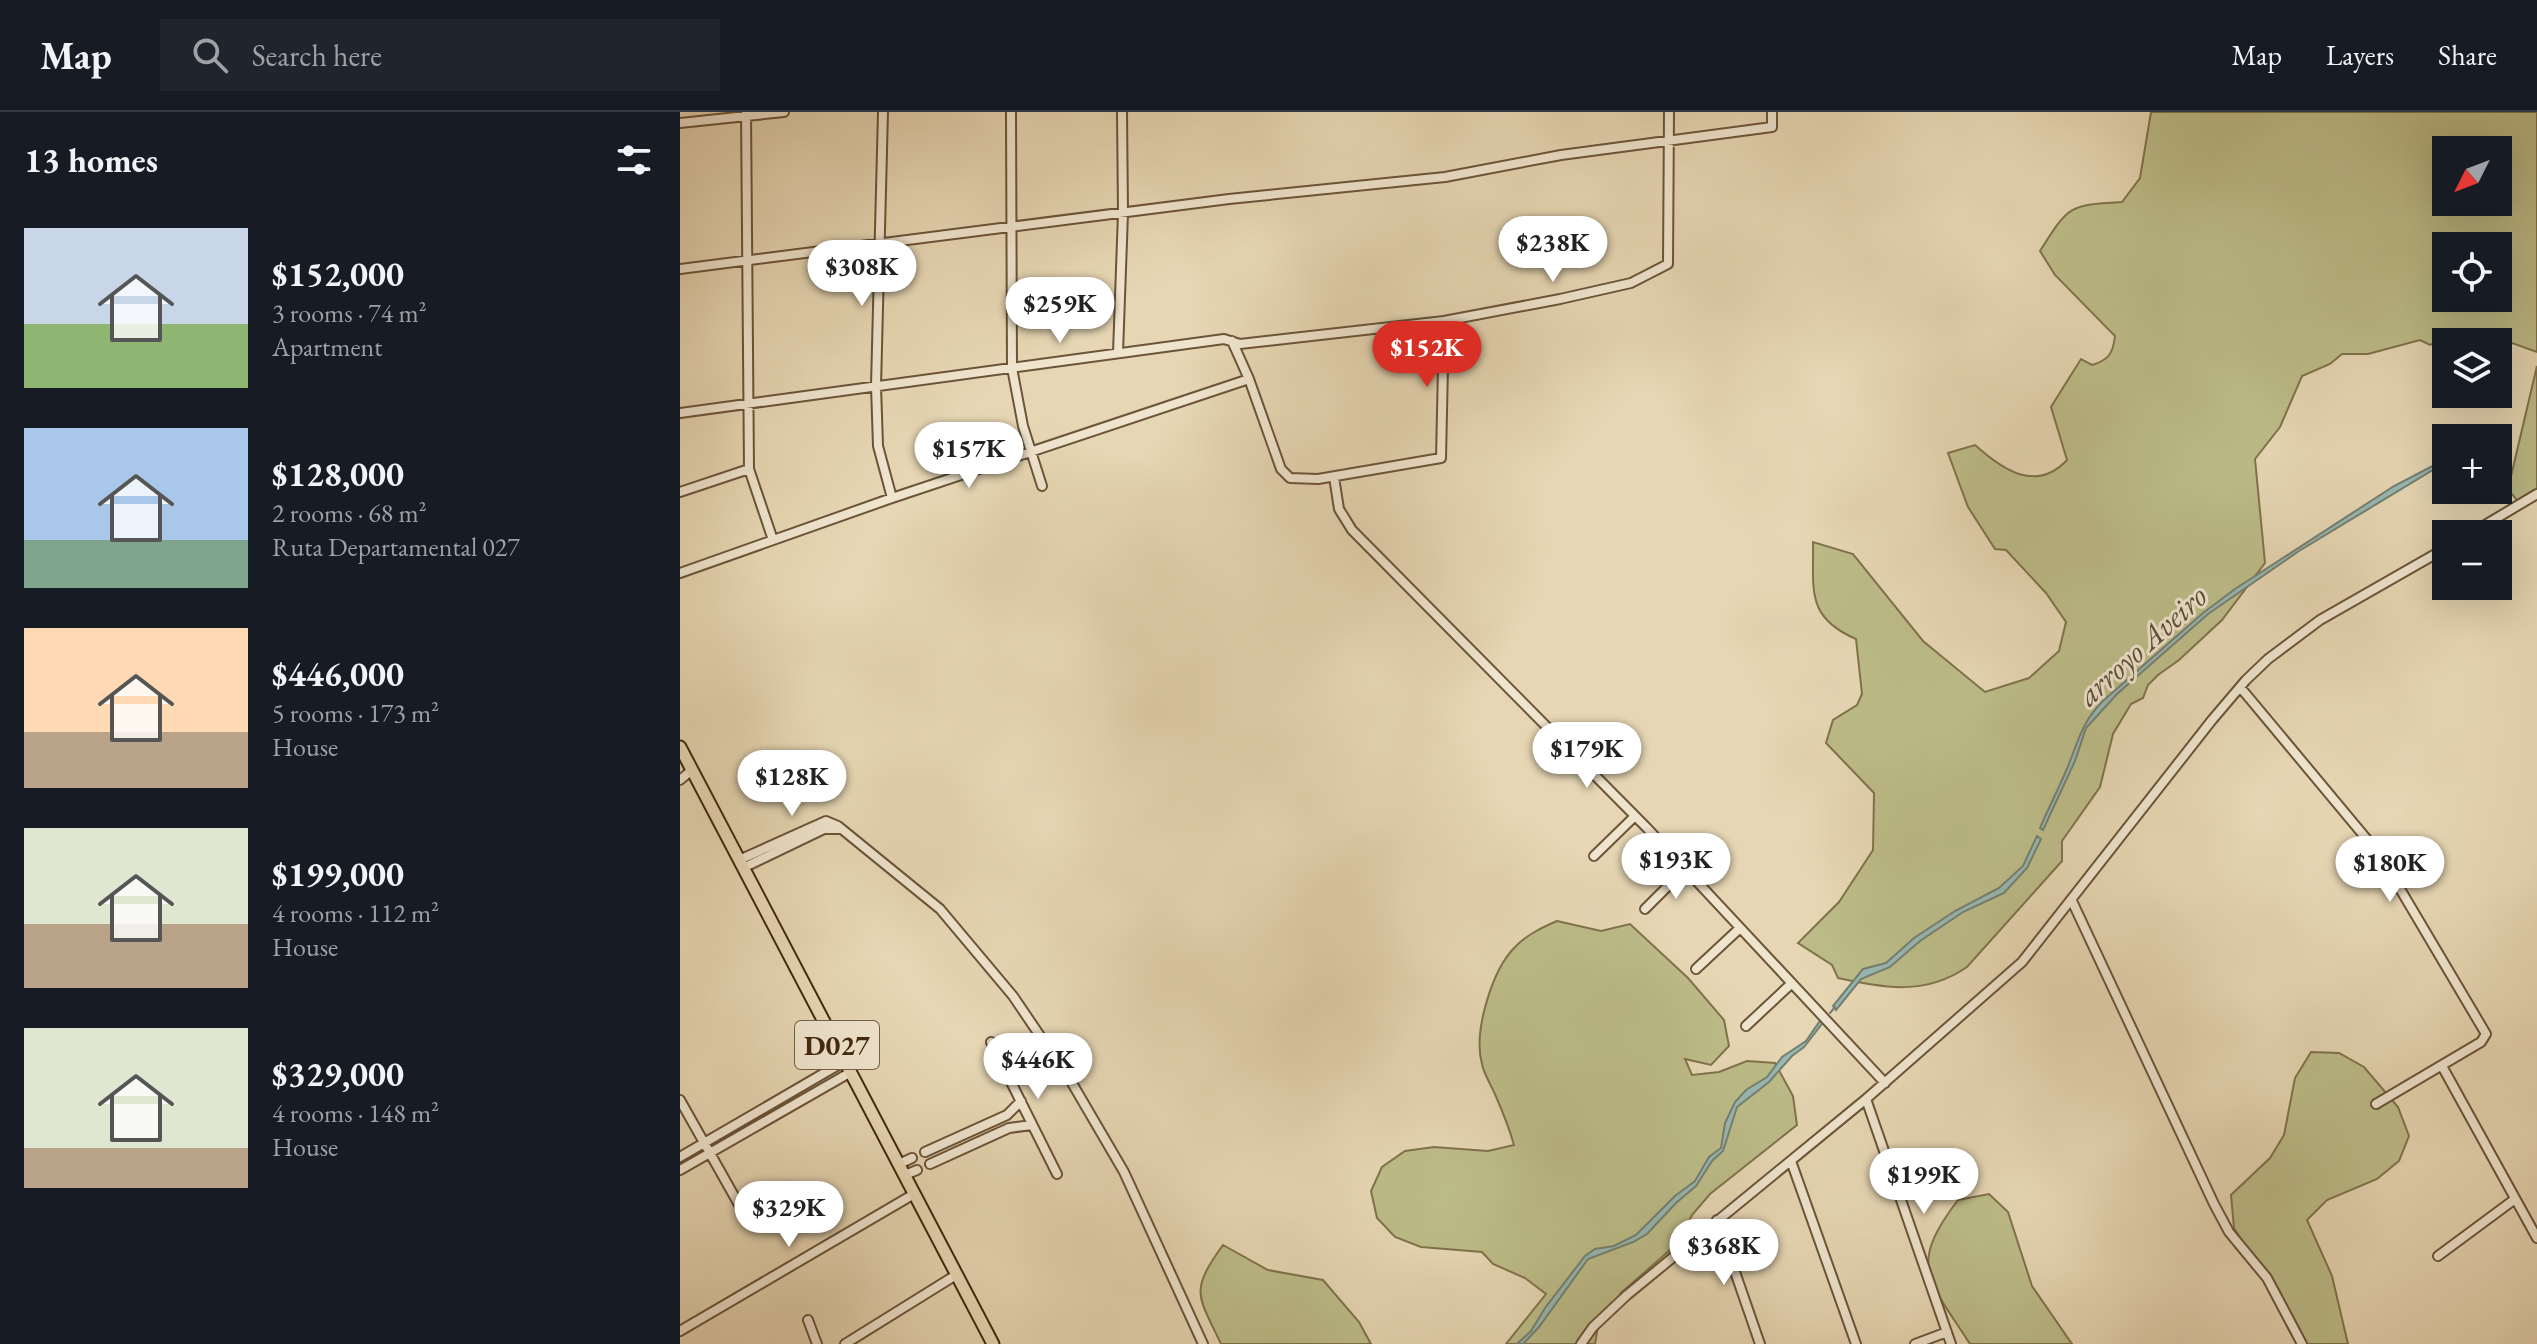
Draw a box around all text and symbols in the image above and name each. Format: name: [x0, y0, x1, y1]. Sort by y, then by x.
search box: [160, 19, 720, 91]
text: Map: [40, 31, 112, 80]
icon: search: [188, 33, 232, 77]
text: Search here: [252, 36, 382, 75]
text: Map: [2232, 37, 2282, 73]
text: Layers: [2326, 37, 2394, 73]
text: Share: [2438, 37, 2497, 73]
north arrow: [2432, 136, 2512, 216]
map controls: [2432, 136, 2512, 600]
text: 13 homes: [24, 138, 158, 182]
icon: filters: [612, 138, 656, 182]
pin: $238K: [1497, 216, 1609, 284]
text: $238K: [1516, 225, 1590, 259]
button: locate: [2432, 232, 2512, 312]
pin: $308K: [806, 240, 918, 308]
text: $308K: [825, 249, 899, 283]
text: $152,000: [272, 252, 404, 296]
icon: home: [88, 260, 184, 356]
pin: $259K: [1004, 277, 1116, 345]
text: $259K: [1023, 286, 1097, 320]
text: 3 rooms · 74 m²: [272, 296, 427, 330]
pin: $152K: [1371, 321, 1483, 389]
button: layers: [2432, 328, 2512, 408]
text: Apartment: [272, 330, 382, 364]
text: $152K: [1390, 330, 1464, 364]
pin: $157K: [913, 422, 1025, 490]
button: +: [2432, 424, 2512, 504]
text: $157K: [932, 431, 1006, 465]
text: $128,000: [272, 452, 404, 496]
icon: home: [88, 460, 184, 556]
text: 2 rooms · 68 m²: [272, 496, 427, 530]
button: −: [2432, 520, 2512, 600]
text: Ruta Departamental 027: [272, 530, 520, 564]
water label: arroyo Aveiro: [2067, 575, 2216, 715]
text: $446,000: [272, 652, 404, 696]
icon: home: [88, 660, 184, 756]
text: 5 rooms · 173 m²: [272, 696, 439, 730]
pin: $179K: [1531, 722, 1643, 790]
text: House: [272, 730, 338, 764]
text: $179K: [1550, 731, 1624, 765]
pin: $128K: [736, 750, 848, 818]
text: $128K: [755, 759, 829, 793]
pin: $193K: [1620, 833, 1732, 901]
pin: $180K: [2334, 836, 2446, 904]
text: $193K: [1639, 842, 1713, 876]
text: $180K: [2353, 845, 2427, 879]
text: $199,000: [272, 852, 404, 896]
icon: home: [88, 860, 184, 956]
text: 4 rooms · 112 m²: [272, 896, 439, 930]
text: House: [272, 930, 338, 964]
road number: D027: [795, 1021, 879, 1069]
pin: $446K: [982, 1033, 1094, 1101]
text: $446K: [1001, 1042, 1075, 1076]
text: $329,000: [272, 1052, 404, 1096]
icon: home: [88, 1060, 184, 1156]
text: 4 rooms · 148 m²: [272, 1096, 439, 1130]
text: House: [272, 1130, 338, 1164]
pin: $199K: [1868, 1148, 1980, 1216]
text: $199K: [1887, 1157, 1961, 1191]
pin: $329K: [733, 1181, 845, 1249]
text: $329K: [752, 1190, 826, 1224]
pin: $368K: [1668, 1219, 1780, 1287]
text: $368K: [1687, 1228, 1761, 1262]

